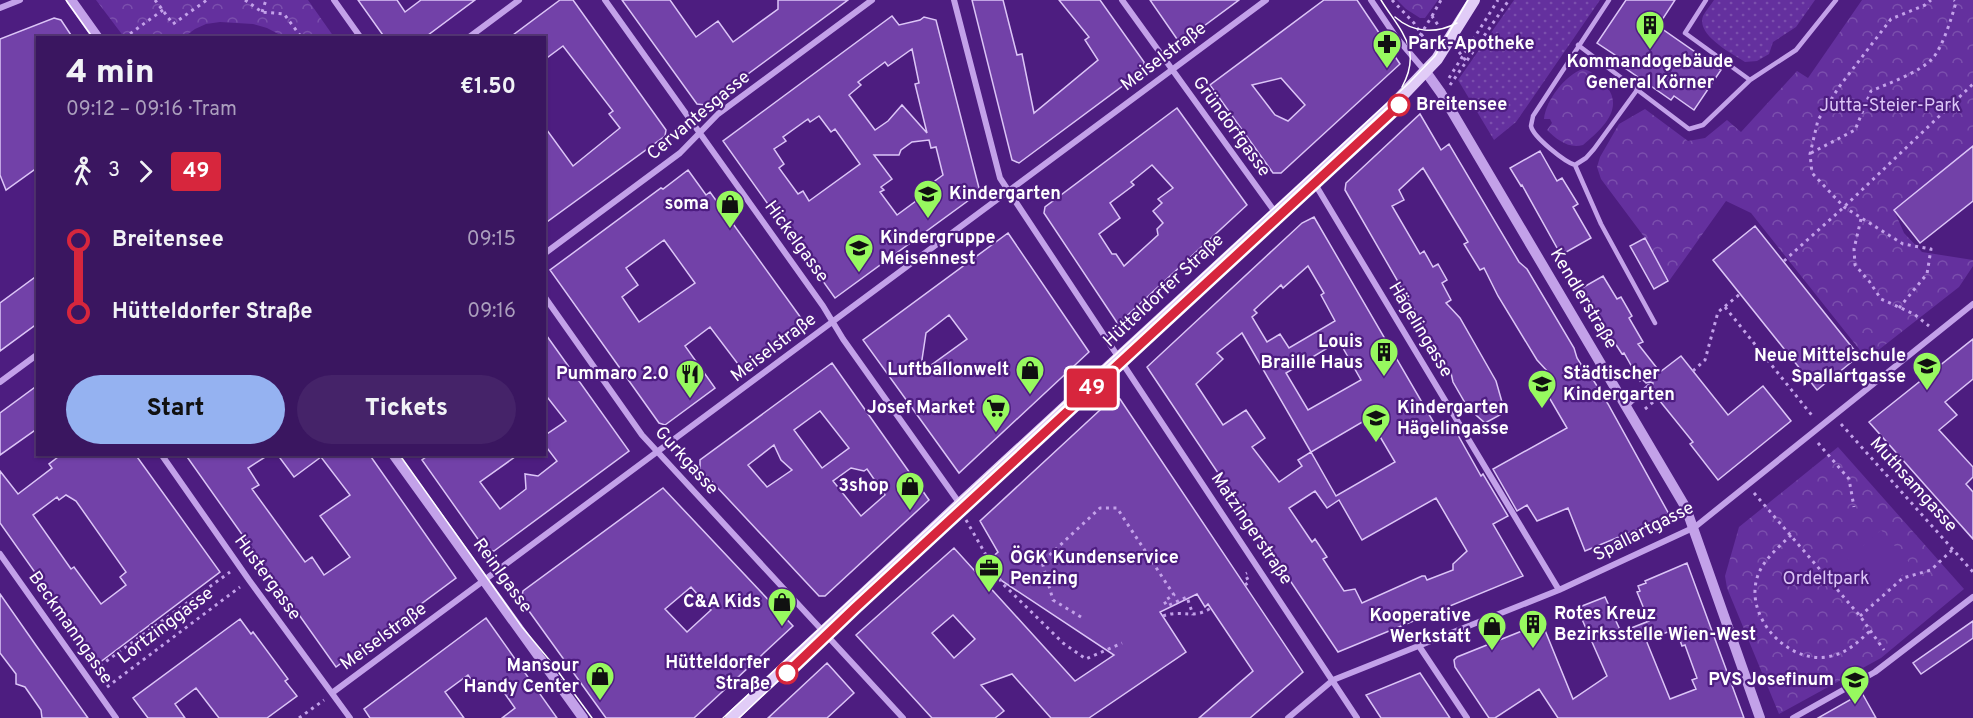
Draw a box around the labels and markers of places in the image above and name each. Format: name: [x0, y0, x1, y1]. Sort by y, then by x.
building icon: Kommandogebäude General Körner: [1634, 9, 1666, 51]
pharmacy icon: Park-Apotheke: [1371, 28, 1403, 70]
place label: Park-Apotheke: [1408, 33, 1534, 56]
place label: Kommandogebäude General Körner: [1567, 51, 1733, 95]
marker: Breitensee: [1388, 94, 1410, 116]
place label: Breitensee: [1416, 94, 1507, 117]
school or university icon: Kindergarten: [912, 178, 944, 220]
place label: Kindergarten: [949, 183, 1061, 206]
shop icon: soma: [714, 188, 746, 230]
place label: soma: [664, 193, 709, 216]
place label: Kindergruppe Meisennest: [880, 227, 995, 271]
school or university icon: Kindergruppe Meisennest: [843, 232, 875, 274]
place label: Louis Braille Haus: [1261, 331, 1363, 375]
building icon: Louis Braille Haus: [1368, 336, 1400, 378]
place label: Neue Mittelschule Spallartgasse: [1754, 345, 1906, 389]
school or university icon: Neue Mittelschule Spallartgasse: [1911, 350, 1943, 392]
shop icon: Luftballonwelt: [1014, 354, 1046, 396]
restaurant icon: Pummaro 2.0: [674, 358, 706, 400]
place label: Luftballonwelt: [887, 359, 1009, 382]
place label: Pummaro 2.0: [556, 363, 669, 386]
place label: Städtischer Kindergarten: [1563, 363, 1675, 407]
school or university icon: Städtischer Kindergarten: [1526, 368, 1558, 410]
supermarket icon: Josef Market: [980, 392, 1012, 434]
place label: Josef Market: [867, 397, 975, 420]
place label: Kindergarten Hägelingasse: [1397, 397, 1509, 441]
school or university icon: Kindergarten Hägelingasse: [1360, 402, 1392, 444]
shop icon: 3shop: [894, 470, 926, 512]
place label: 3shop: [838, 475, 889, 498]
place label: ÖGK Kundenservice Penzing: [1010, 545, 1179, 591]
office icon: ÖGK Kundenservice Penzing: [973, 552, 1005, 594]
shop icon: C&A Kids: [766, 586, 798, 628]
place label: C&A Kids: [683, 591, 761, 614]
place label: Rotes Kreuz Bezirksstelle Wien-West: [1554, 603, 1756, 647]
place label: Kooperative Werkstatt: [1369, 605, 1471, 649]
building icon: Rotes Kreuz Bezirksstelle Wien-West: [1517, 608, 1549, 650]
shop icon: Kooperative Werkstatt: [1476, 610, 1508, 652]
place label: Hütteldorfer Straße: [665, 652, 770, 696]
place label: Mansour Handy Center: [464, 655, 579, 699]
shop icon: Mansour Handy Center: [584, 660, 616, 702]
marker: Hütteldorfer Straße: [776, 662, 798, 684]
school or university icon: PVS Josefinum: [1839, 664, 1871, 706]
place label: PVS Josefinum: [1708, 669, 1834, 692]

